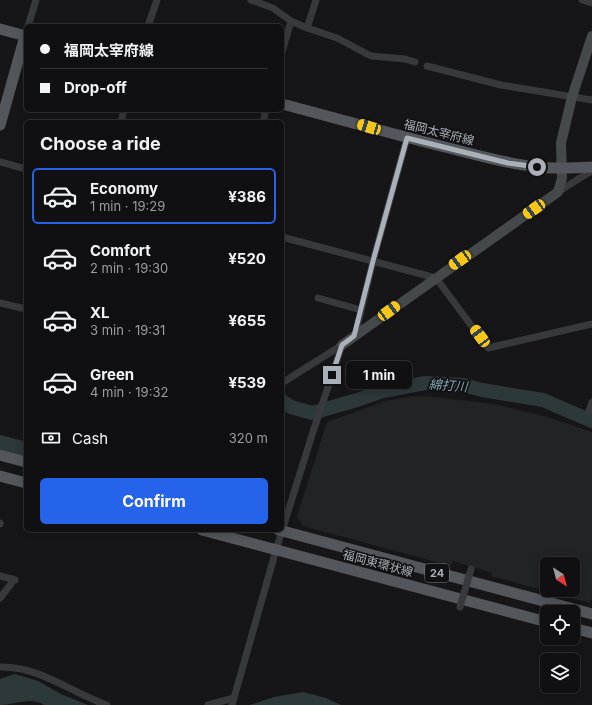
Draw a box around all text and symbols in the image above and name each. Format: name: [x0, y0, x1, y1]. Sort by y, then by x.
text: 福岡太宰府線: [64, 41, 154, 60]
text: Drop-off: [64, 78, 127, 97]
street label: 福岡太宰府線: [402, 116, 476, 148]
car: [356, 118, 382, 136]
text: Choose a ride: [40, 133, 161, 154]
route start: [528, 158, 546, 176]
icon: car: [42, 178, 78, 214]
text: Economy: [90, 179, 158, 198]
text: ¥386: [228, 187, 266, 206]
car: [521, 197, 547, 221]
text: 1 min · 19:29: [90, 198, 165, 214]
icon: car: [42, 240, 78, 276]
text: Comfort: [90, 241, 151, 260]
car: [447, 248, 473, 272]
text: ¥520: [228, 249, 266, 268]
text: 2 min · 19:30: [90, 260, 168, 276]
car: [376, 299, 402, 323]
icon: car: [42, 302, 78, 338]
text: XL: [90, 303, 110, 322]
text: ¥655: [229, 311, 266, 330]
text: 3 min · 19:31: [90, 322, 165, 338]
car: [468, 323, 492, 349]
callout: 1 min: [346, 361, 412, 389]
icon: car: [42, 364, 78, 400]
text: Green: [90, 365, 134, 384]
route end: [323, 366, 341, 384]
text: 1 min: [363, 367, 395, 383]
text: ¥539: [228, 373, 266, 392]
water label: 綿打川: [428, 376, 470, 394]
text: 4 min · 19:32: [90, 384, 168, 400]
icon: cash: [40, 427, 62, 449]
text: Cash: [72, 429, 108, 448]
text: 320 m: [229, 430, 268, 446]
button: Confirm: [40, 478, 268, 524]
street label: 福岡東環状線: [341, 546, 415, 580]
north arrow: [540, 557, 580, 597]
map controls: [540, 557, 580, 693]
road number: 24: [425, 564, 449, 582]
button: locate: [540, 605, 580, 645]
button: layers: [540, 653, 580, 693]

